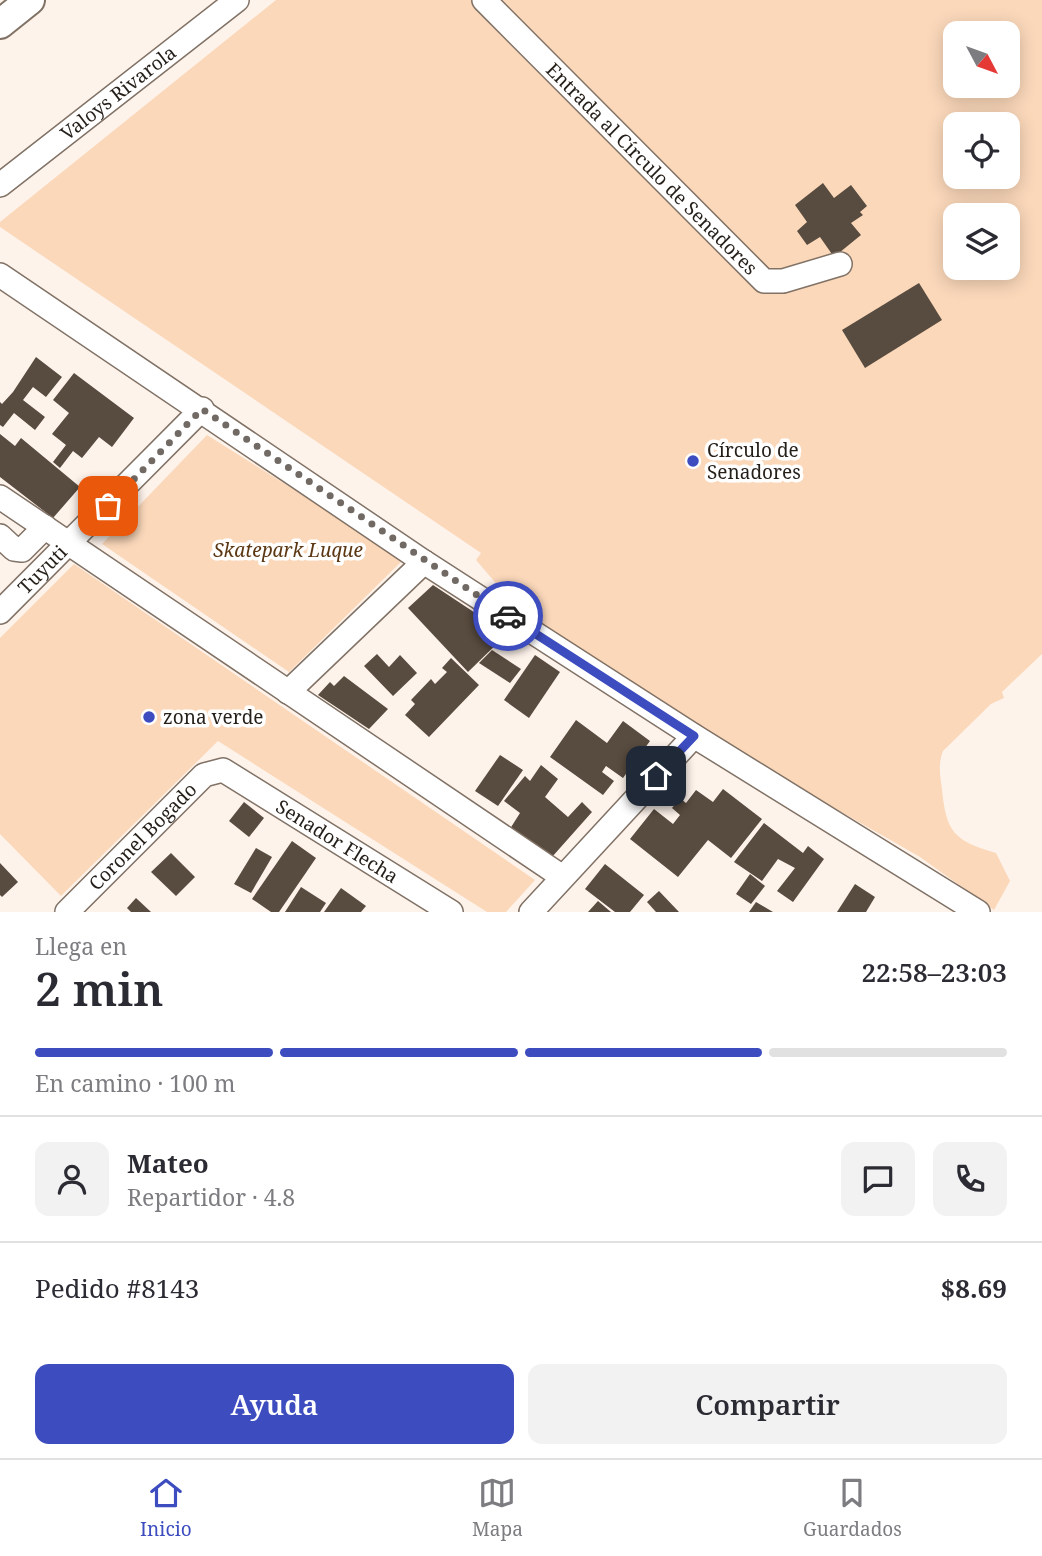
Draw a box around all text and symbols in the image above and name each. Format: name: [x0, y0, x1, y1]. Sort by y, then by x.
north arrow: [943, 21, 1020, 98]
map controls: [943, 21, 1020, 280]
street label: Valoys Rivarola: [55, 39, 181, 146]
street label: Entrada al Círculo de Senadores: [541, 57, 763, 280]
button: locate: [943, 112, 1020, 189]
button: layers: [943, 203, 1020, 280]
place label: Círculo de Senadores: [707, 437, 801, 485]
marker: Círculo de Senadores: [685, 453, 701, 469]
pin: [78, 476, 138, 536]
icon: bag: [89, 487, 127, 525]
park label: Skatepark Luque: [213, 537, 363, 563]
street label: Tuyuti: [12, 539, 72, 600]
courier: [473, 581, 543, 651]
icon: car: [489, 597, 527, 635]
place label: zona verde: [163, 704, 264, 730]
marker: zona verde: [141, 709, 157, 725]
pin: [626, 746, 686, 806]
icon: home: [637, 757, 675, 795]
street label: Coronel Bogado: [83, 777, 202, 896]
street label: Senador Flecha: [271, 793, 403, 889]
text: Llega en: [35, 930, 127, 962]
text: 22:58–23:03: [861, 954, 1007, 990]
text: 2 min: [35, 957, 163, 1019]
text: En camino · 100 m: [35, 1067, 236, 1099]
button: person: [35, 1142, 109, 1216]
button: chat: [841, 1142, 915, 1216]
button: phone: [933, 1142, 1007, 1216]
text: Mateo: [127, 1145, 209, 1181]
text: Repartidor · 4.8: [127, 1181, 295, 1213]
text: Pedido #8143: [35, 1270, 199, 1306]
text: $8.69: [941, 1270, 1007, 1306]
button: Ayuda: [35, 1364, 514, 1444]
button: Compartir: [528, 1364, 1007, 1444]
tab: Inicio: [140, 1474, 192, 1542]
tab: Mapa: [472, 1474, 523, 1542]
tab: Guardados: [803, 1474, 902, 1542]

